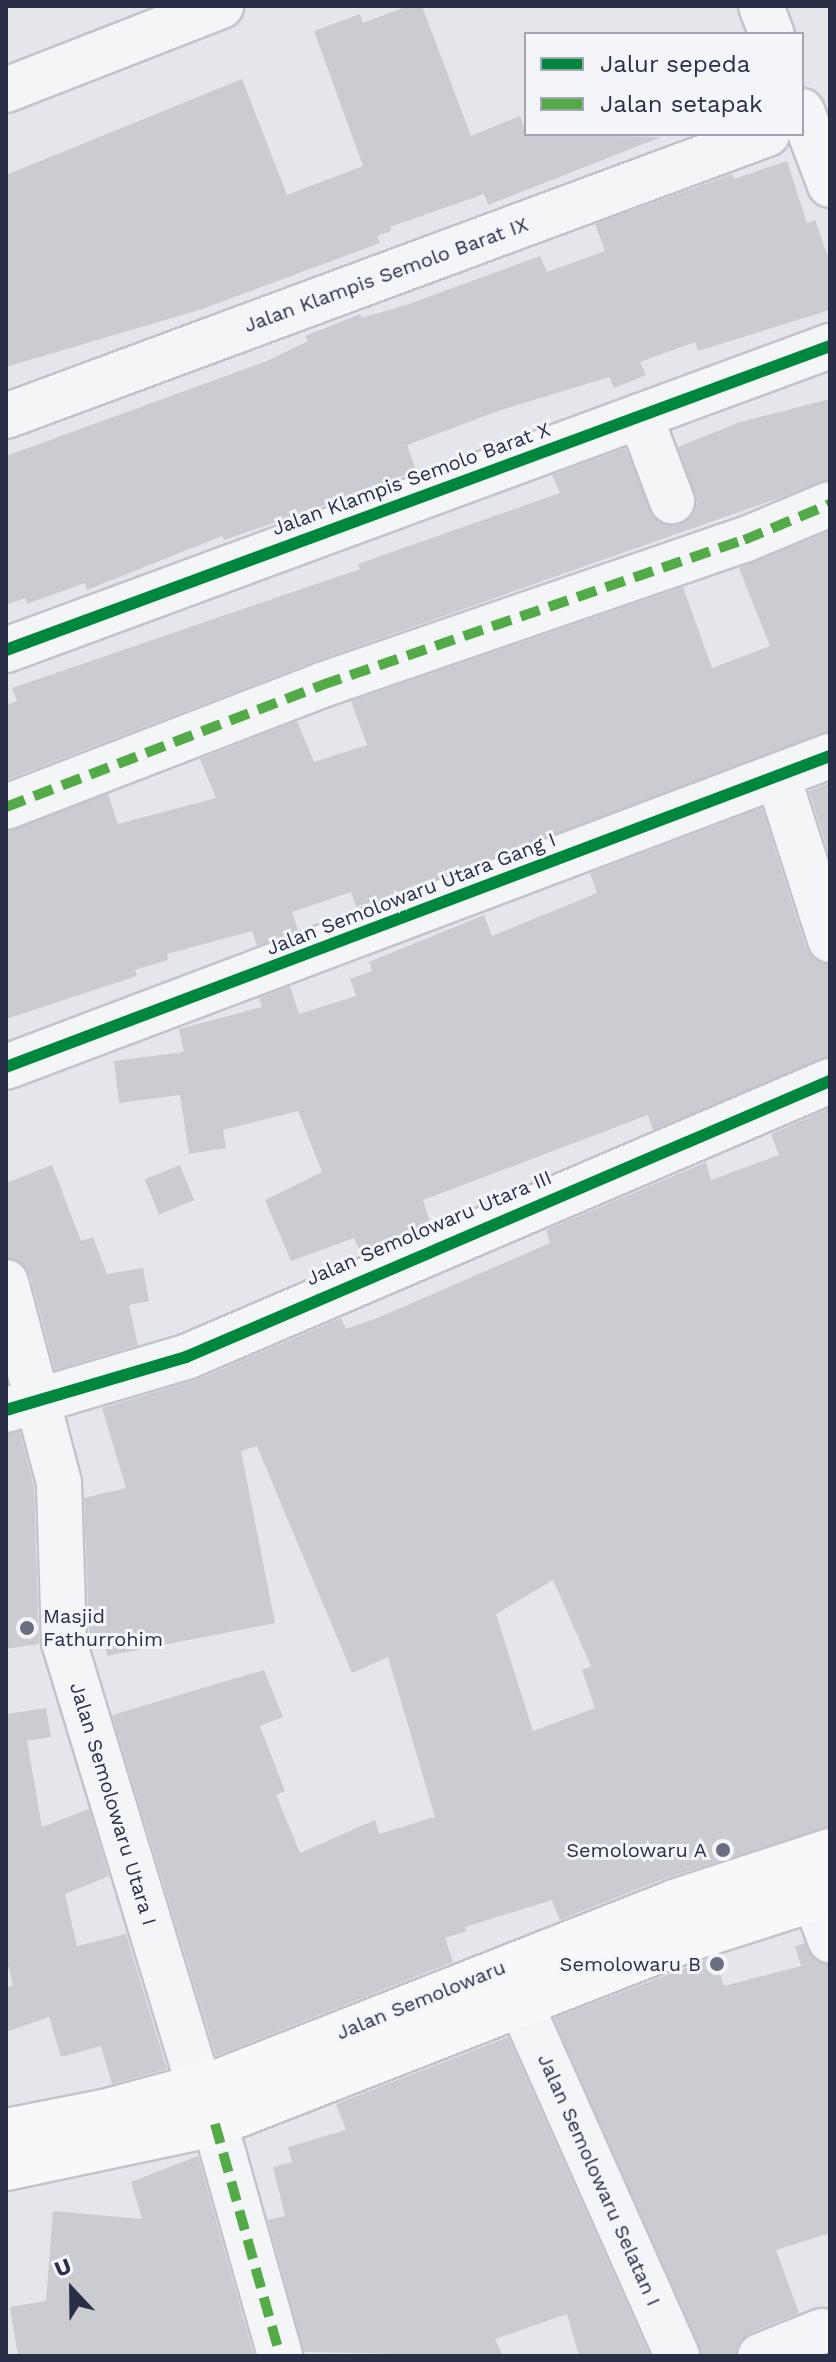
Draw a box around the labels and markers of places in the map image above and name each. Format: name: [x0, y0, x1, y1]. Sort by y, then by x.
place label: Masjid Fathurrohim: [43, 1604, 163, 1651]
marker: Masjid Fathurrohim: [18, 1619, 36, 1637]
place label: Semolowaru A: [565, 1838, 707, 1862]
marker: Semolowaru A: [714, 1841, 732, 1859]
place label: Semolowaru B: [560, 1952, 701, 1976]
marker: Semolowaru B: [708, 1955, 726, 1973]

